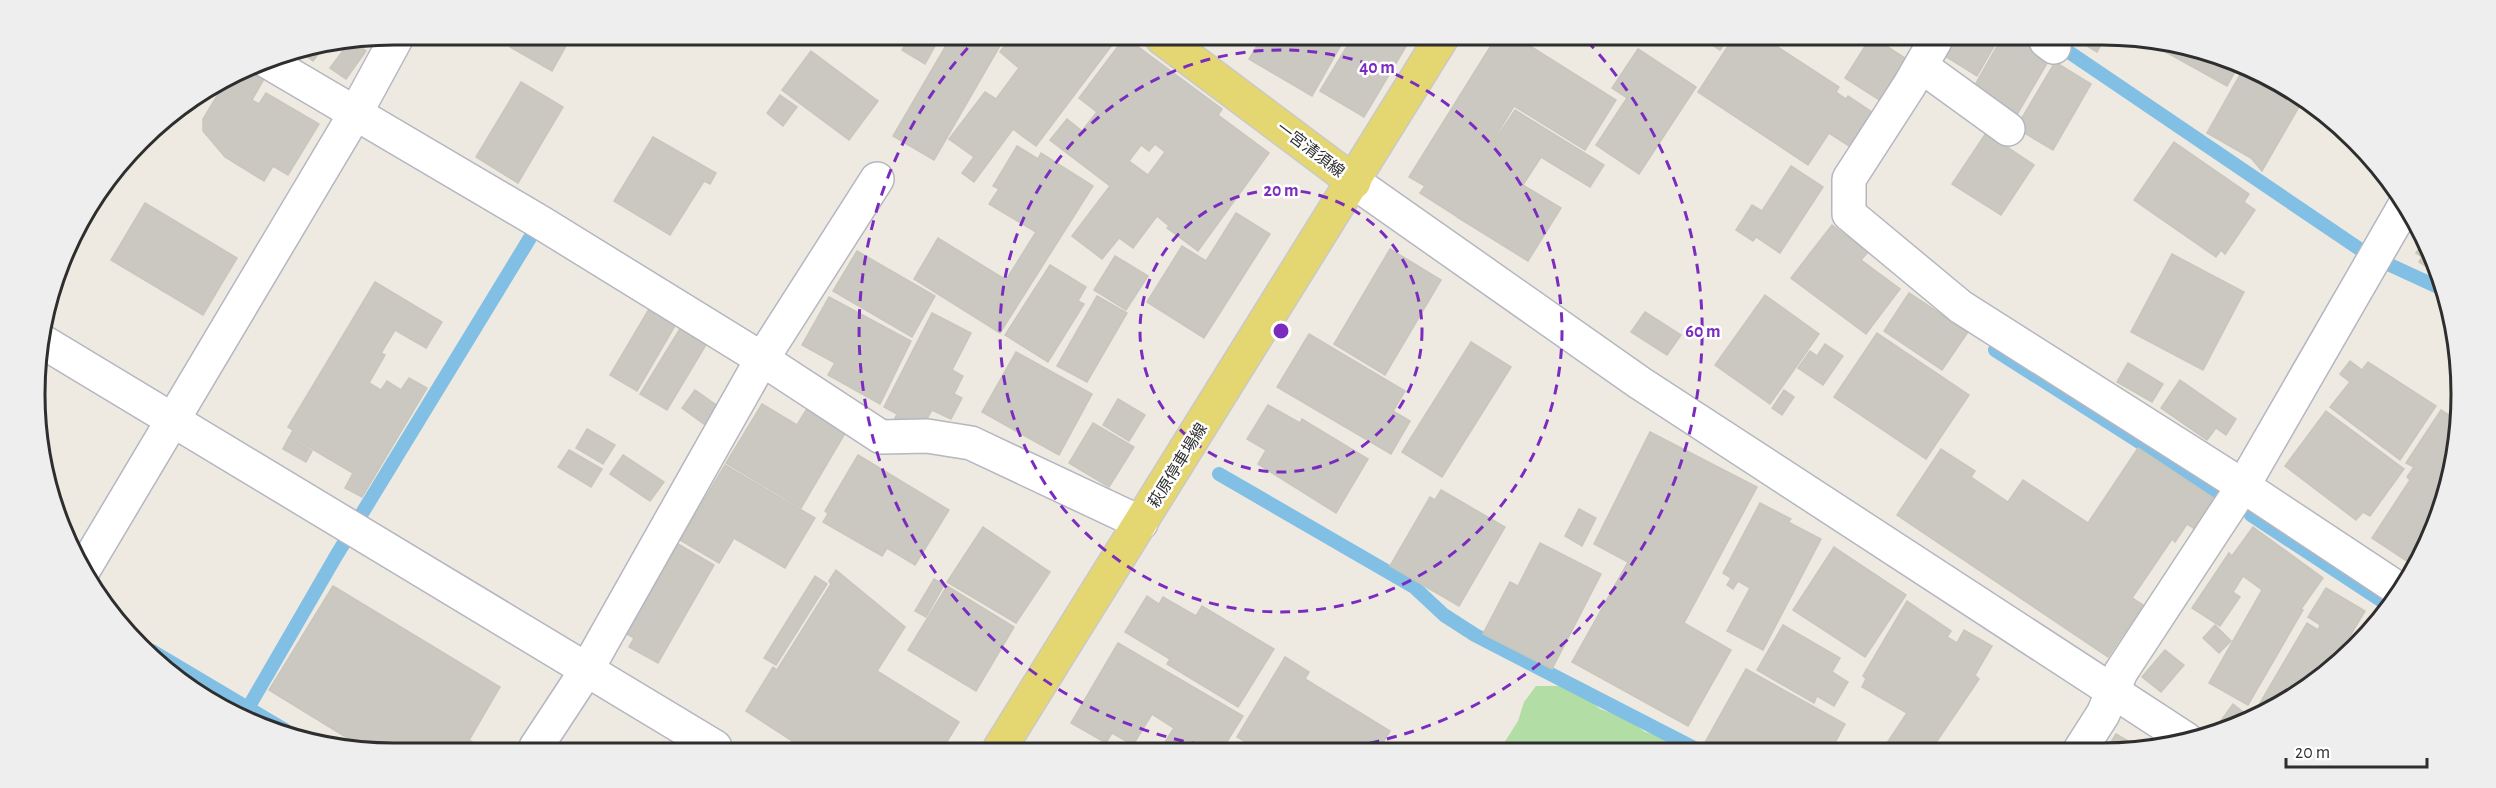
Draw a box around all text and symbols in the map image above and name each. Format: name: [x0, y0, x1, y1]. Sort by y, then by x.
text: 40 m: [1359, 59, 1395, 77]
street label: 一宮清須線: [1274, 119, 1348, 180]
text: 20 m: [1263, 182, 1299, 200]
centre of rings: [1271, 321, 1291, 341]
text: 60 m: [1685, 323, 1721, 341]
street label: 萩原停車場線: [1145, 420, 1210, 510]
scale bar: [2286, 731, 2427, 769]
text: 20 m: [2295, 744, 2330, 762]

